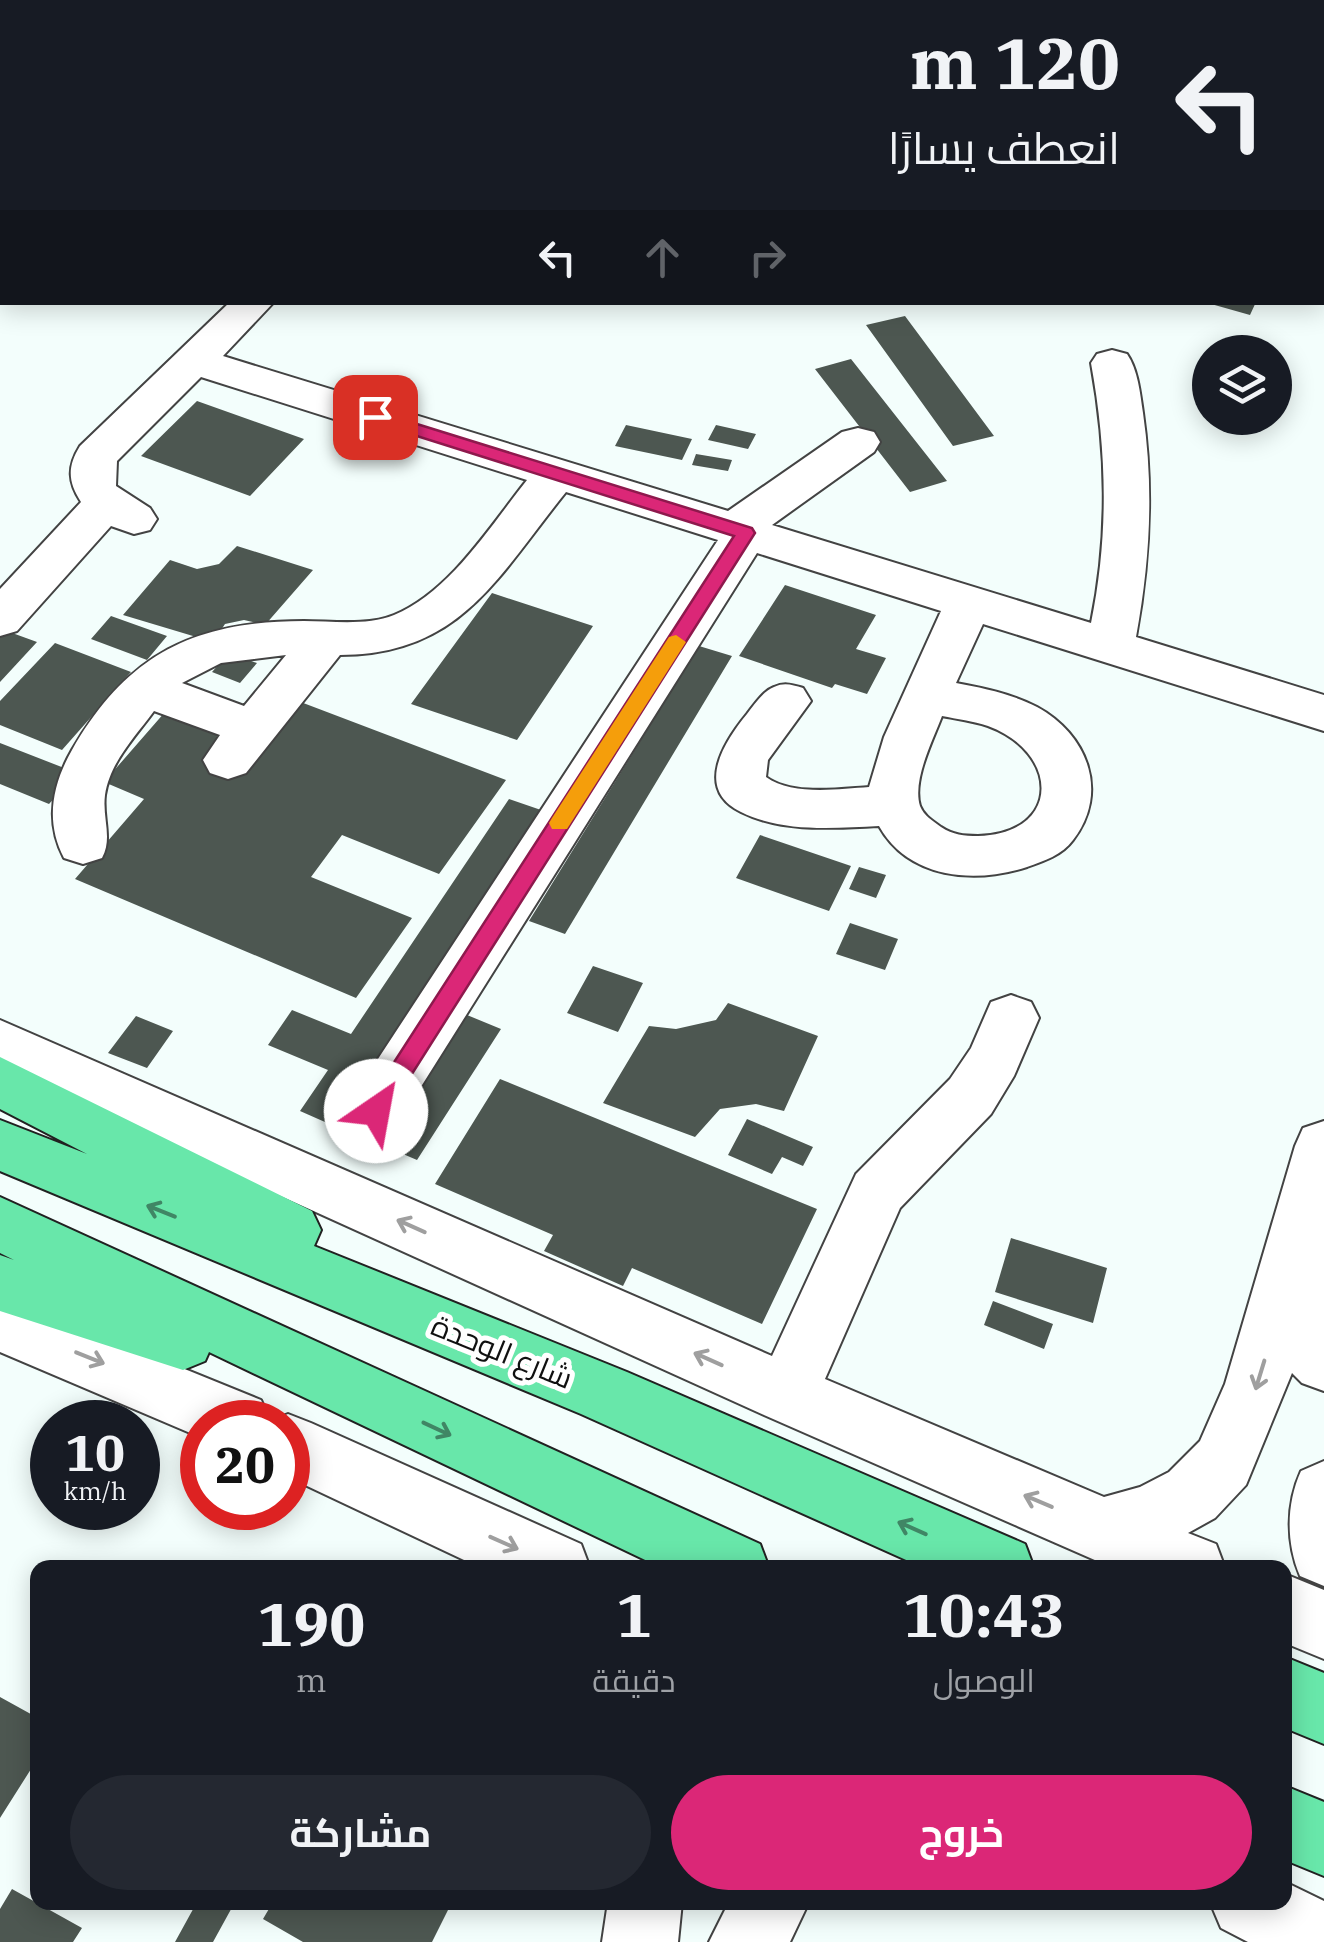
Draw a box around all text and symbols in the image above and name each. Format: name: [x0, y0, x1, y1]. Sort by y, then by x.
text: 120 m: [910, 17, 1120, 108]
icon: left: [1155, 40, 1285, 170]
text: انعطف يسارًا: [888, 118, 1120, 176]
icon: left: [530, 230, 585, 285]
icon: ahead: [635, 230, 690, 285]
icon: right: [740, 230, 795, 285]
map controls: [1192, 335, 1292, 435]
button: layers: [1192, 335, 1292, 435]
pin: [333, 375, 418, 460]
icon: arrive: [348, 390, 403, 445]
position arrow: [324, 1059, 428, 1163]
one-way arrow: [146, 1201, 177, 1219]
one-way arrow: [397, 1216, 427, 1235]
street label: شارع الوحدة: [425, 1305, 579, 1398]
one-way arrow: [694, 1348, 724, 1367]
one-way arrow: [75, 1351, 105, 1369]
one-way arrow: [1250, 1358, 1268, 1390]
speed limit sign: 20: [180, 1400, 310, 1530]
text: 10: [65, 1420, 125, 1485]
one-way arrow: [421, 1420, 451, 1439]
text: km/h: [63, 1474, 127, 1507]
one-way arrow: [1023, 1491, 1054, 1509]
one-way arrow: [897, 1518, 928, 1536]
one-way arrow: [488, 1535, 519, 1553]
text: 1: [616, 1575, 652, 1654]
text: 10:43: [903, 1575, 1065, 1654]
text: 190: [257, 1584, 365, 1663]
text: m: [296, 1659, 326, 1701]
text: دقيقة: [592, 1659, 676, 1701]
text: الوصول: [933, 1659, 1035, 1701]
button: مشاركة: [70, 1775, 651, 1890]
button: خروج: [671, 1775, 1252, 1890]

